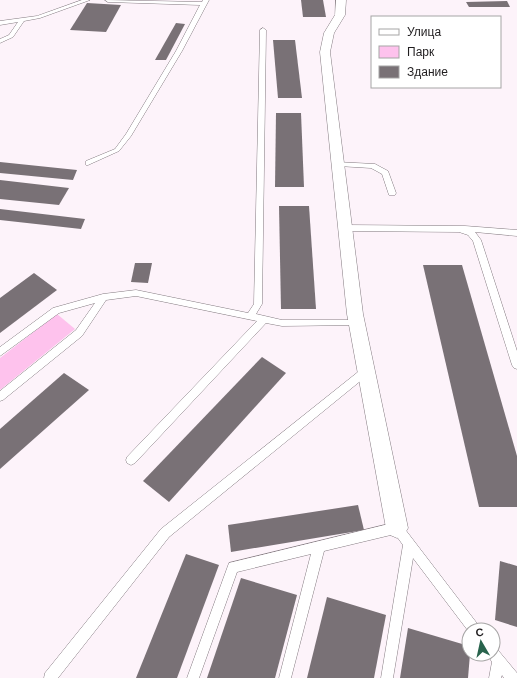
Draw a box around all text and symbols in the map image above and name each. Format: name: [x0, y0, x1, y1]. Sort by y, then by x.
legend: [371, 16, 501, 88]
text: Улица: [407, 24, 441, 39]
text: Парк: [407, 44, 435, 59]
text: Здание: [407, 64, 448, 79]
north arrow: [461, 622, 501, 662]
text: С: [474, 625, 484, 639]

